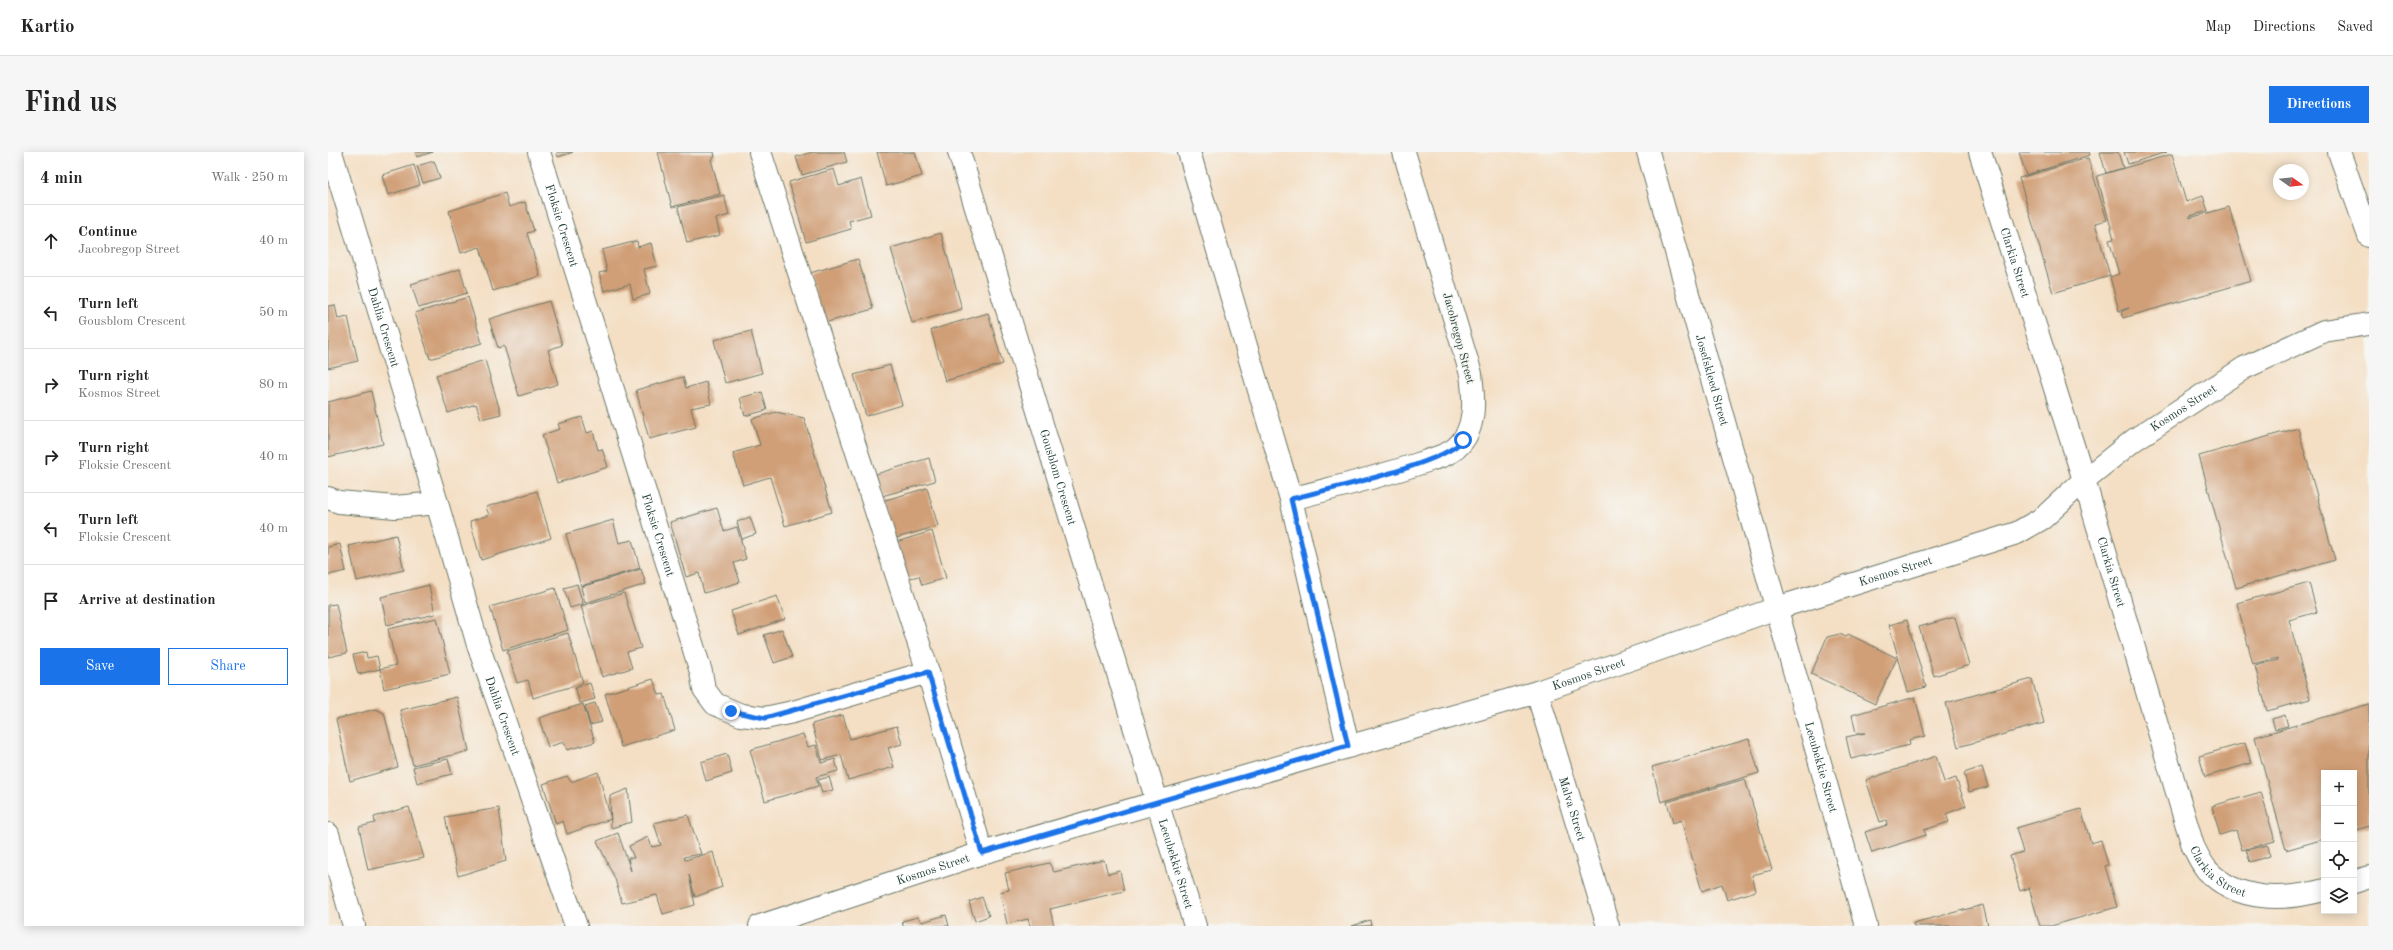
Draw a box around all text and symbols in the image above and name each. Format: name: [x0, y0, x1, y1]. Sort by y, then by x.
text: Kartio: [20, 18, 75, 37]
text: Map: [2205, 20, 2231, 34]
text: Directions: [2253, 20, 2315, 34]
text: Saved: [2337, 20, 2373, 34]
button: Directions: [2269, 86, 2369, 123]
text: Find us: [24, 90, 117, 118]
north arrow: [2273, 164, 2309, 200]
text: 4 min: [40, 170, 83, 187]
text: Walk · 250 m: [211, 171, 288, 184]
street label: Floksie Crescent: [542, 183, 579, 269]
text: Continue: [78, 225, 137, 240]
street label: Clarkia Street: [1997, 226, 2031, 299]
icon: ahead: [40, 230, 62, 252]
text: 40 m: [259, 234, 288, 247]
text: Jacobregop Street: [78, 243, 180, 256]
street label: Dahlia Crescent: [365, 286, 401, 369]
street label: Jacobregop Street: [1440, 291, 1476, 385]
text: Turn left: [78, 297, 138, 312]
icon: left: [40, 302, 62, 324]
text: 50 m: [259, 306, 288, 319]
text: Gousblom Crescent: [78, 315, 186, 328]
street label: Josefskleed Street: [1693, 333, 1730, 427]
text: Turn right: [78, 369, 149, 384]
icon: right: [40, 374, 62, 396]
text: 80 m: [259, 378, 288, 391]
street label: Kosmos Street: [2149, 383, 2219, 435]
text: Kosmos Street: [78, 387, 160, 400]
street label: Gousblom Crescent: [1037, 428, 1077, 527]
route start: [1454, 431, 1472, 449]
text: Turn right: [78, 441, 149, 456]
icon: right: [40, 446, 62, 468]
text: 40 m: [259, 450, 288, 463]
text: Floksie Crescent: [78, 459, 171, 472]
street label: Floksie Crescent: [639, 492, 676, 578]
text: Turn left: [78, 513, 138, 528]
icon: left: [40, 518, 62, 540]
text: 40 m: [259, 522, 288, 535]
text: Floksie Crescent: [78, 531, 171, 544]
street label: Clarkia Street: [2094, 536, 2127, 609]
street label: Kosmos Street: [1858, 555, 1934, 589]
icon: arrive: [40, 590, 62, 612]
text: Arrive at destination: [78, 593, 216, 608]
button: Save: [40, 648, 160, 685]
button: Share: [168, 648, 288, 685]
street label: Kosmos Street: [1551, 657, 1627, 693]
street label: Dahlia Crescent: [482, 675, 521, 757]
route end: [722, 702, 740, 720]
street label: Leeubekkie Street: [1802, 721, 1839, 814]
map controls: [2321, 770, 2357, 914]
button: +: [2321, 770, 2357, 806]
street label: Malva Street: [1556, 776, 1587, 843]
button: −: [2321, 806, 2357, 842]
street label: Leeubekkie Street: [1156, 817, 1194, 911]
button: locate: [2321, 842, 2357, 878]
street label: Clarkia Street: [2187, 844, 2247, 900]
street label: Kosmos Street: [895, 853, 971, 888]
button: layers: [2321, 878, 2357, 914]

